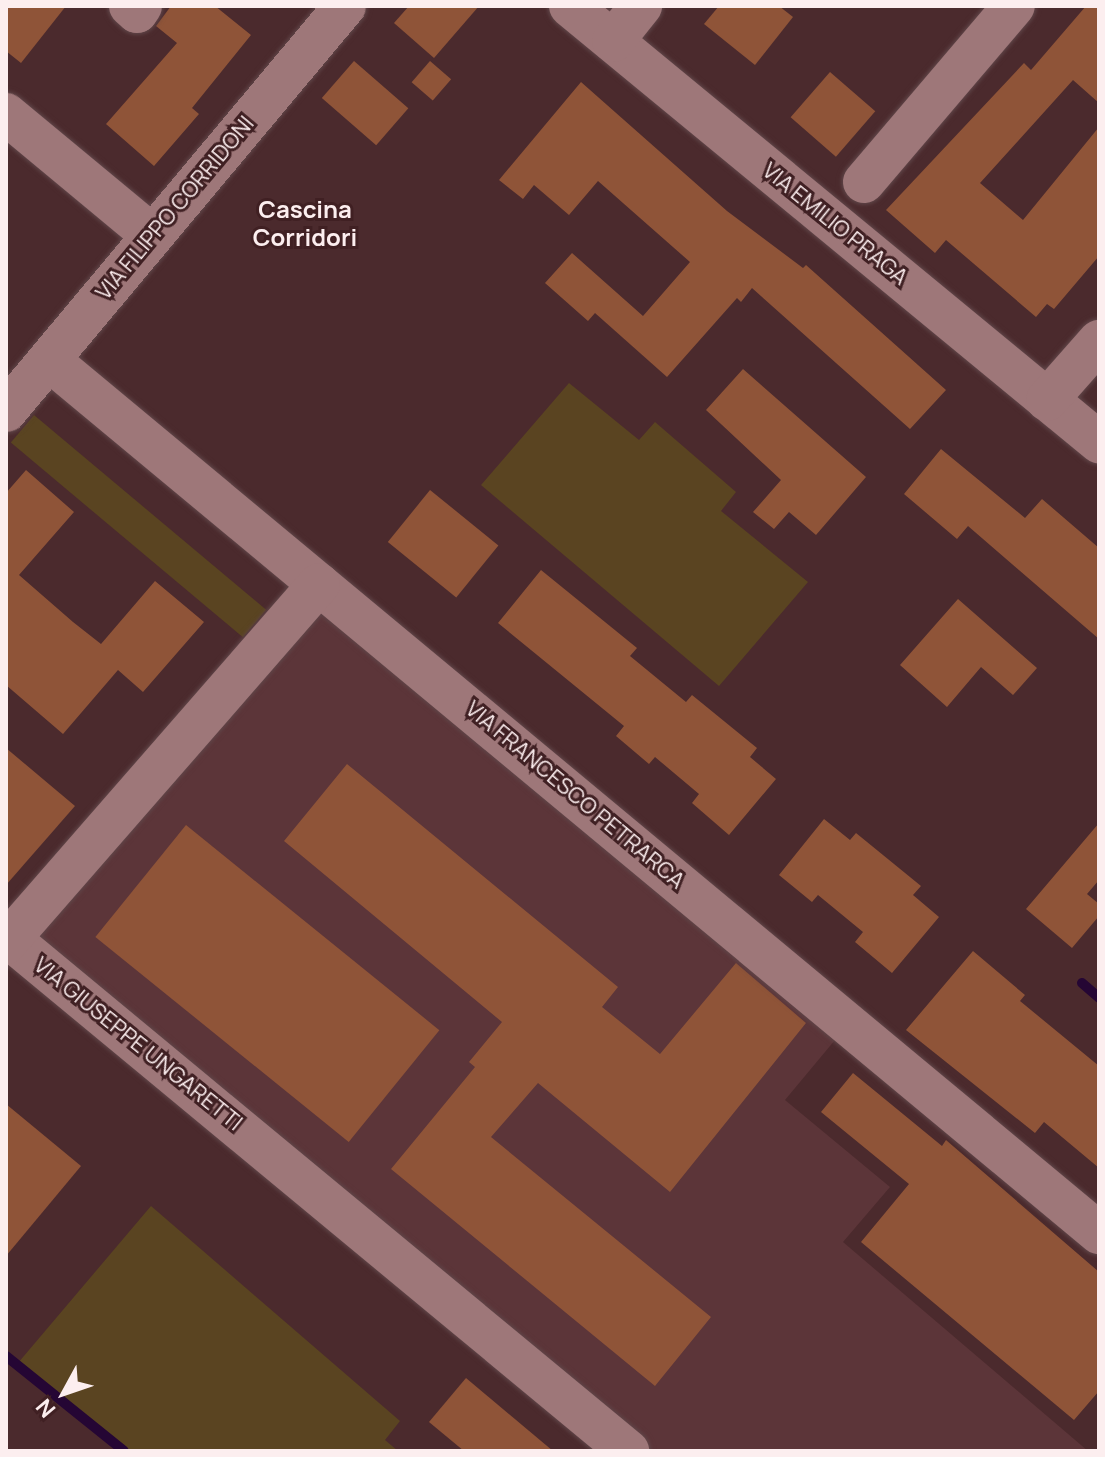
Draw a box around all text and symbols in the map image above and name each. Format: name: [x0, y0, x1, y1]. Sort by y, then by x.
street label: VIA FILIPPO CORRIDONI: [90, 111, 260, 305]
street label: VIA EMILIO PRAGA: [757, 157, 913, 291]
district label: Cascina Corridori: [253, 195, 357, 251]
street label: VIA FRANCESCO PETRARCA: [460, 696, 690, 894]
street label: VIA GIUSEPPE UNGARETTI: [28, 952, 248, 1136]
north arrow: [24, 1353, 104, 1433]
text: N: [29, 1393, 62, 1424]

